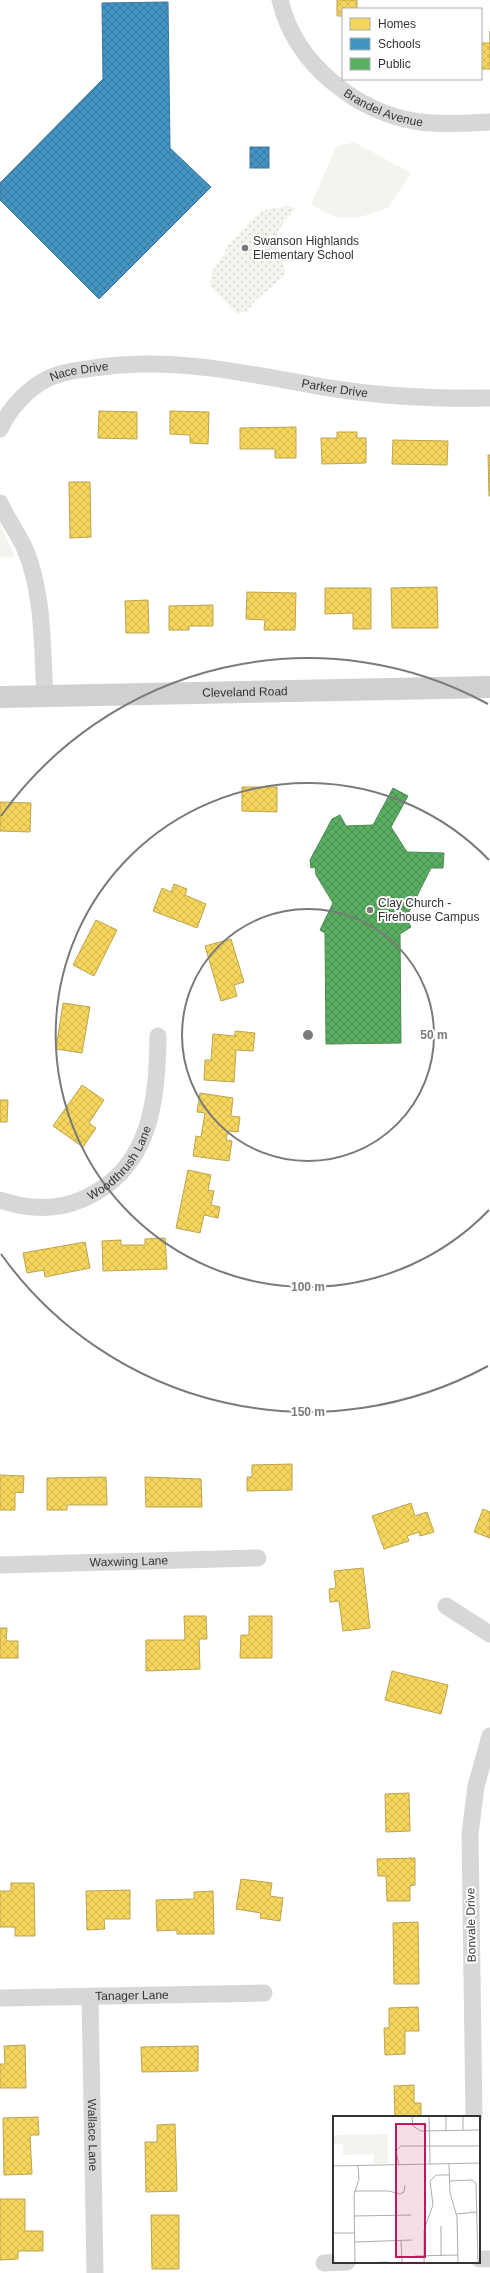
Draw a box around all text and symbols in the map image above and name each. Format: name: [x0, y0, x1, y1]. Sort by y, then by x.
legend: [342, 8, 482, 80]
text: Homes: [378, 17, 416, 31]
text: Schools: [378, 37, 421, 51]
text: Public: [378, 57, 411, 71]
street label: Brandel Avenue: [341, 86, 424, 129]
place label: Swanson Highlands Elementary School: [253, 234, 359, 262]
marker: Swanson Highlands Elementary School: [240, 243, 250, 253]
street label: Nace Drive: [48, 359, 109, 384]
street label: Parker Drive: [301, 376, 369, 400]
street label: Cleveland Road: [202, 684, 288, 700]
place label: Clay Church - Firehouse Campus: [378, 896, 479, 924]
marker: Clay Church - Firehouse Campus: [365, 905, 375, 915]
centre of rings: [301, 1028, 315, 1042]
text: 50 m: [420, 1028, 448, 1042]
street label: Woodthrush Lane: [85, 1124, 154, 1203]
text: 100 m: [291, 1280, 325, 1294]
text: 150 m: [291, 1405, 325, 1419]
street label: Waxwing Lane: [90, 1553, 169, 1570]
street label: Bonvale Drive: [463, 1887, 479, 1962]
street label: Tanager Lane: [95, 1988, 169, 2003]
street label: Wallace Lane: [85, 2099, 100, 2172]
inset map: [333, 2116, 480, 2263]

